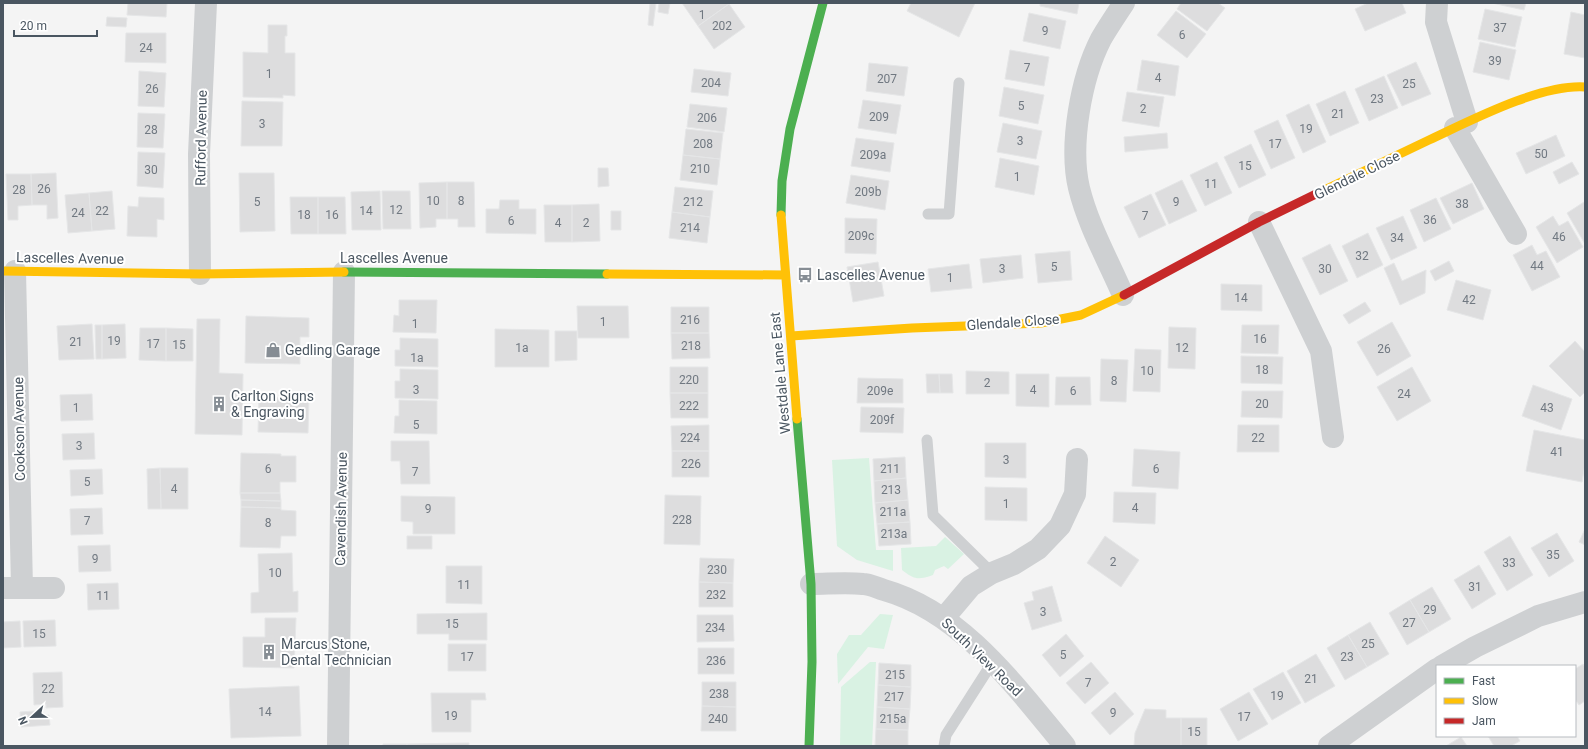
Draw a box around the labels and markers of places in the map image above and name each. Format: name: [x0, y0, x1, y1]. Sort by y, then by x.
bus stop icon: Lascelles Avenue: [796, 266, 814, 284]
place label: Lascelles Avenue: [817, 267, 925, 283]
shop icon: Gedling Garage: [264, 341, 282, 359]
place label: Gedling Garage: [285, 342, 380, 358]
place label: Carlton Signs & Engraving: [231, 388, 314, 420]
building icon: Carlton Signs & Engraving: [210, 395, 228, 413]
place label: Marcus Stone, Dental Technician: [281, 636, 392, 668]
building icon: Marcus Stone, Dental Technician: [260, 643, 278, 661]

